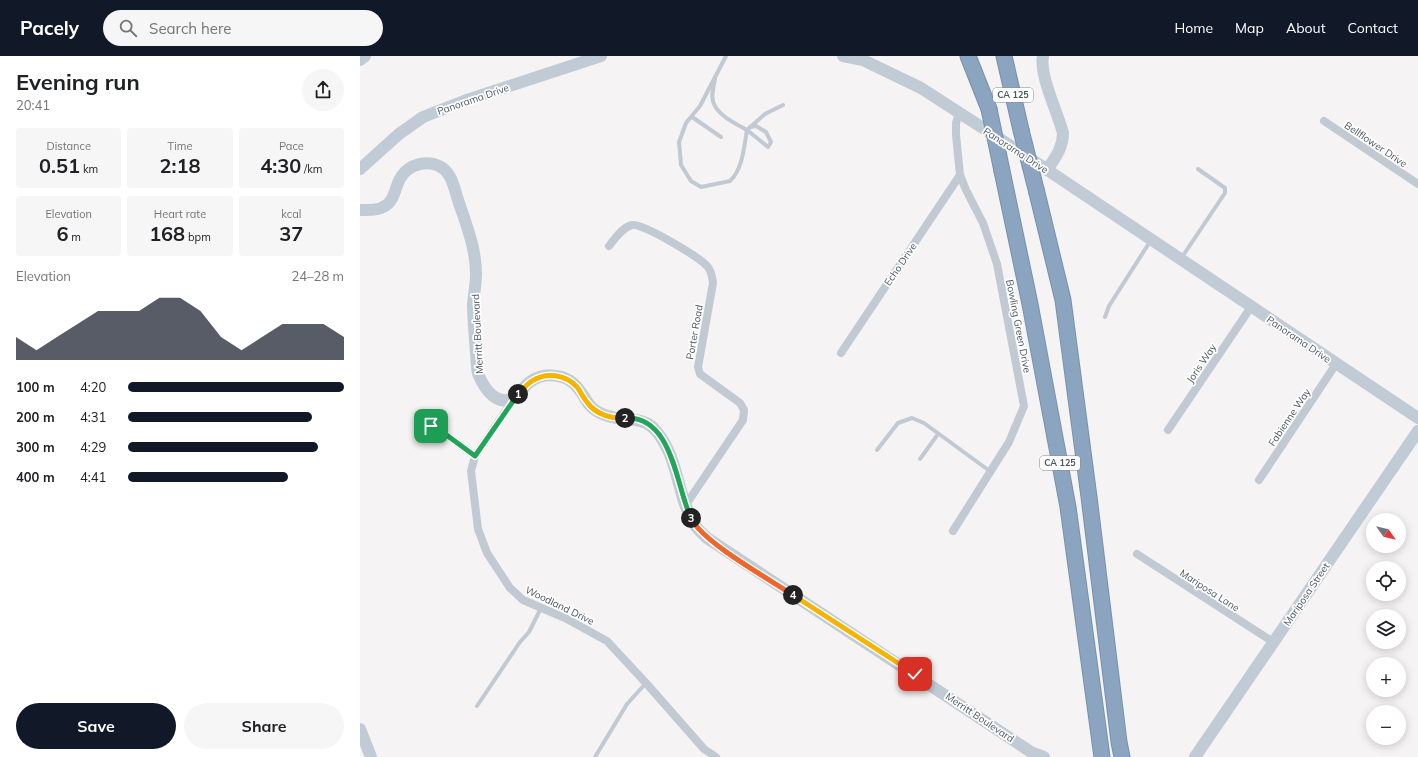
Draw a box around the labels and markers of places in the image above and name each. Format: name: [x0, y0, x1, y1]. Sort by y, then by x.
pin: 1: [508, 384, 528, 404]
pin: 2: [615, 408, 635, 428]
pin: [414, 409, 448, 443]
pin: 3: [681, 508, 701, 528]
pin: 4: [783, 585, 803, 605]
pin: [898, 657, 932, 691]

